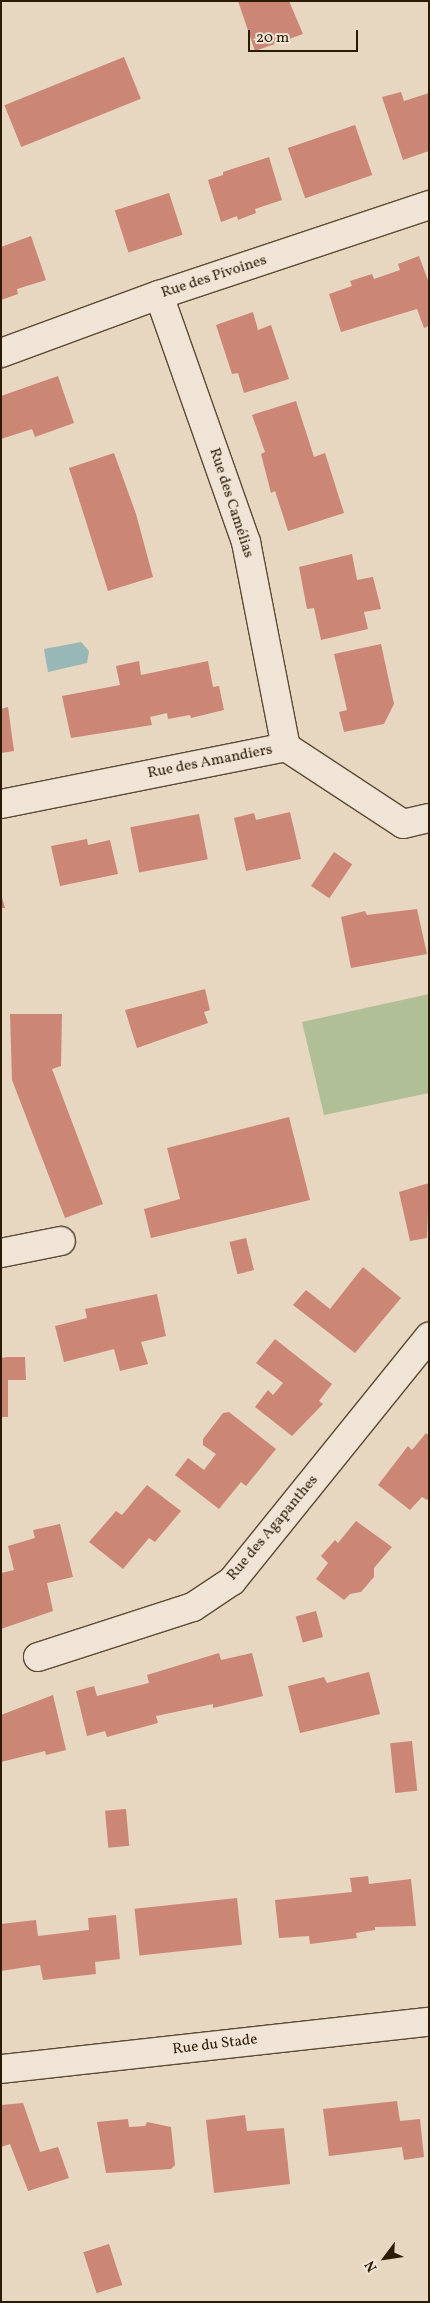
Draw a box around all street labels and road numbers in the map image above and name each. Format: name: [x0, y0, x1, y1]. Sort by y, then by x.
street label: Rue des Pivoines: [159, 251, 269, 303]
street label: Rue des Camélias: [205, 446, 257, 560]
street label: Rue des Amandiers: [146, 741, 274, 783]
street label: Rue des Agapanthes: [224, 1472, 322, 1584]
street label: Rue du Stade: [172, 2031, 258, 2059]

